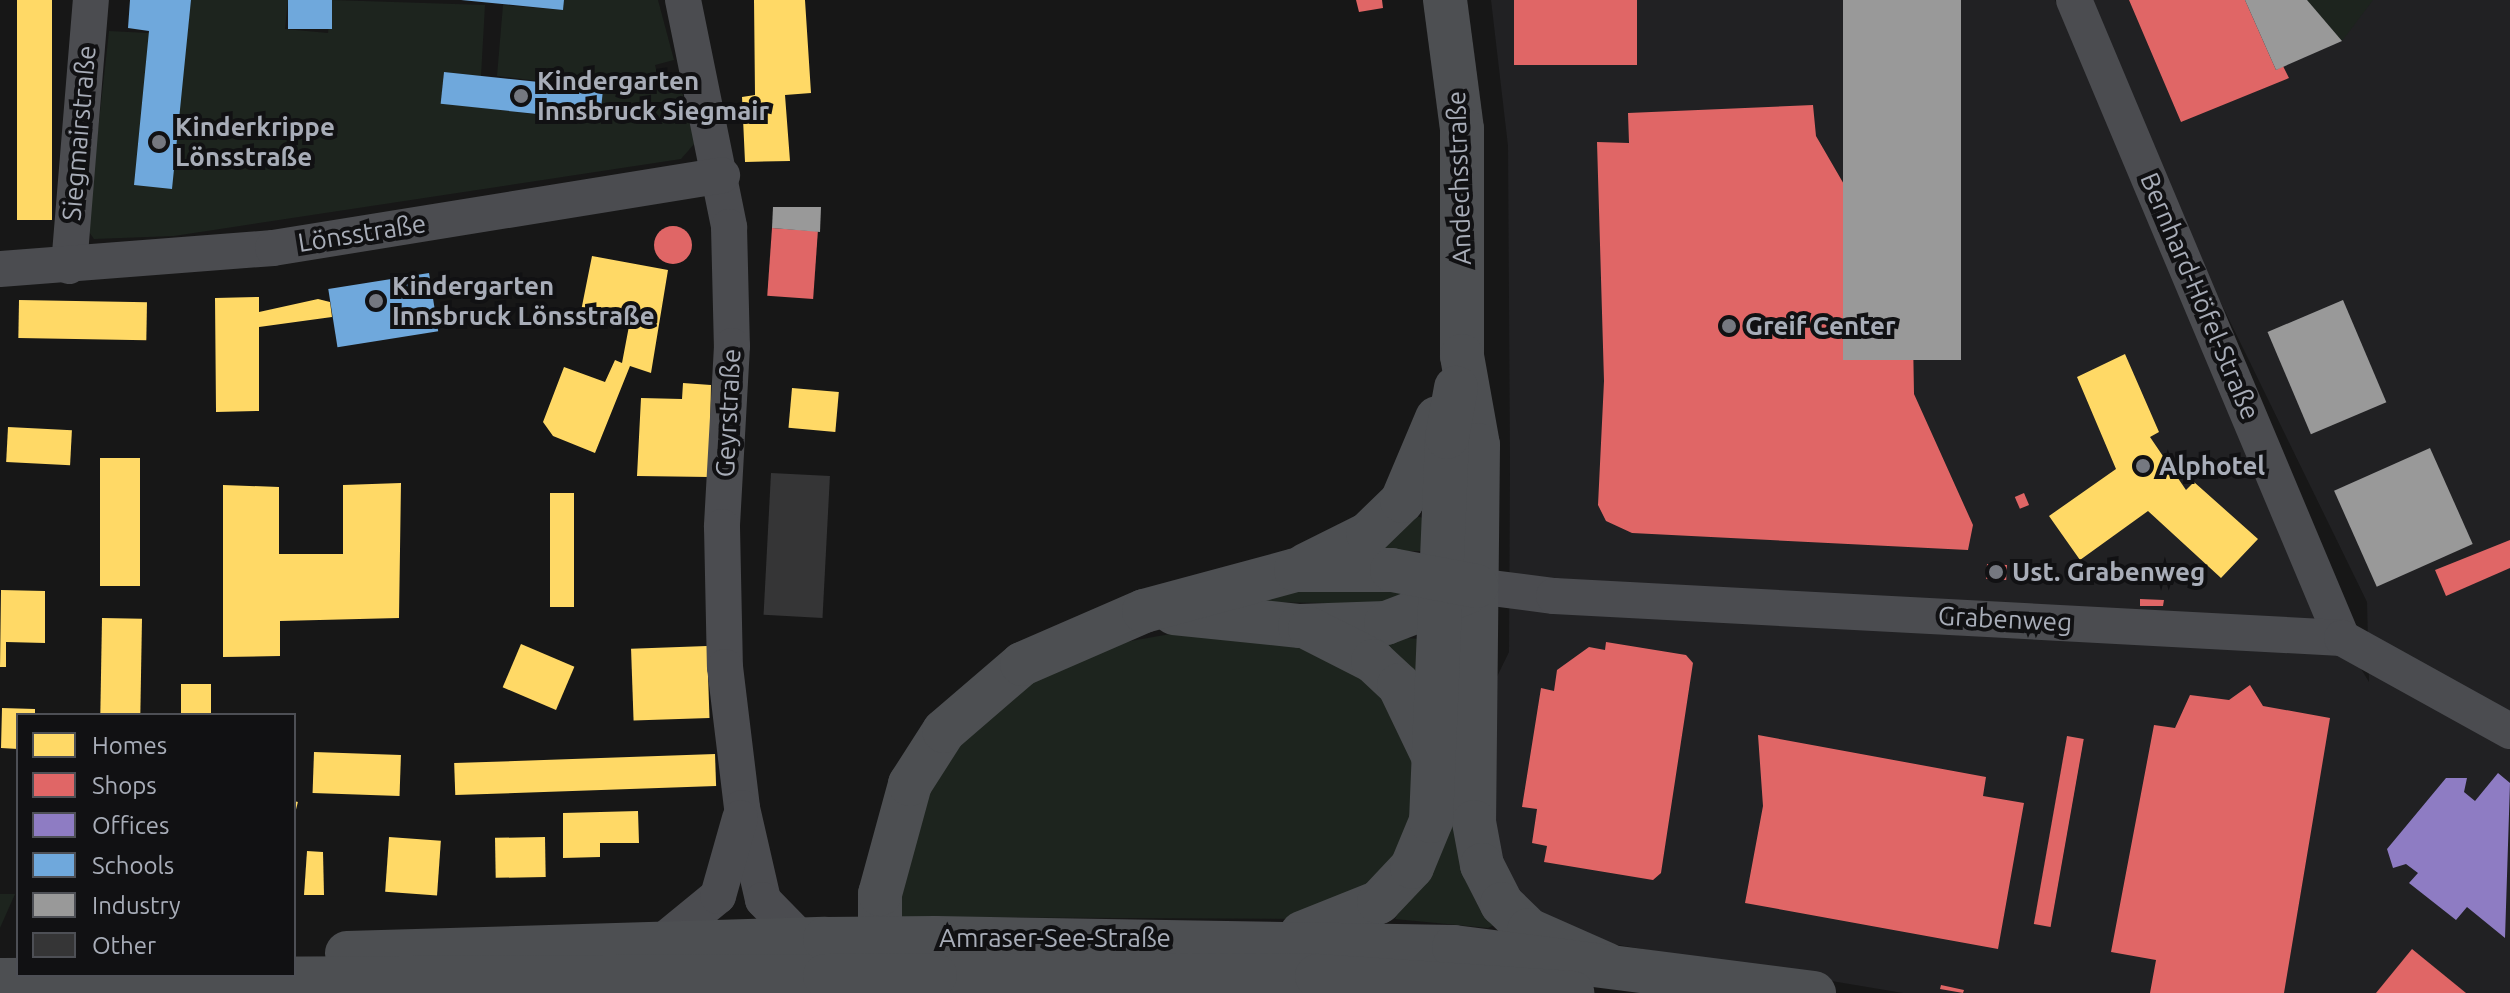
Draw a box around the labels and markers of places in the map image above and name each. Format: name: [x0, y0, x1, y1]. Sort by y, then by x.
place label: Kindergarten Innsbruck Siegmair: [537, 65, 769, 126]
marker: Kindergarten Innsbruck Siegmair: [512, 87, 530, 105]
place label: Kinderkrippe Lönsstraße: [175, 111, 335, 172]
marker: Kinderkrippe Lönsstraße: [150, 133, 168, 151]
place label: Kindergarten Innsbruck Lönsstraße: [392, 270, 655, 332]
marker: Kindergarten Innsbruck Lönsstraße: [367, 292, 385, 310]
place label: Greif Center: [1745, 310, 1896, 342]
marker: Greif Center: [1720, 317, 1738, 335]
place label: Alphotel: [2159, 450, 2265, 482]
marker: Alphotel: [2134, 457, 2152, 475]
place label: Ust. Grabenweg: [2012, 556, 2205, 588]
marker: Ust. Grabenweg: [1987, 563, 2005, 581]

